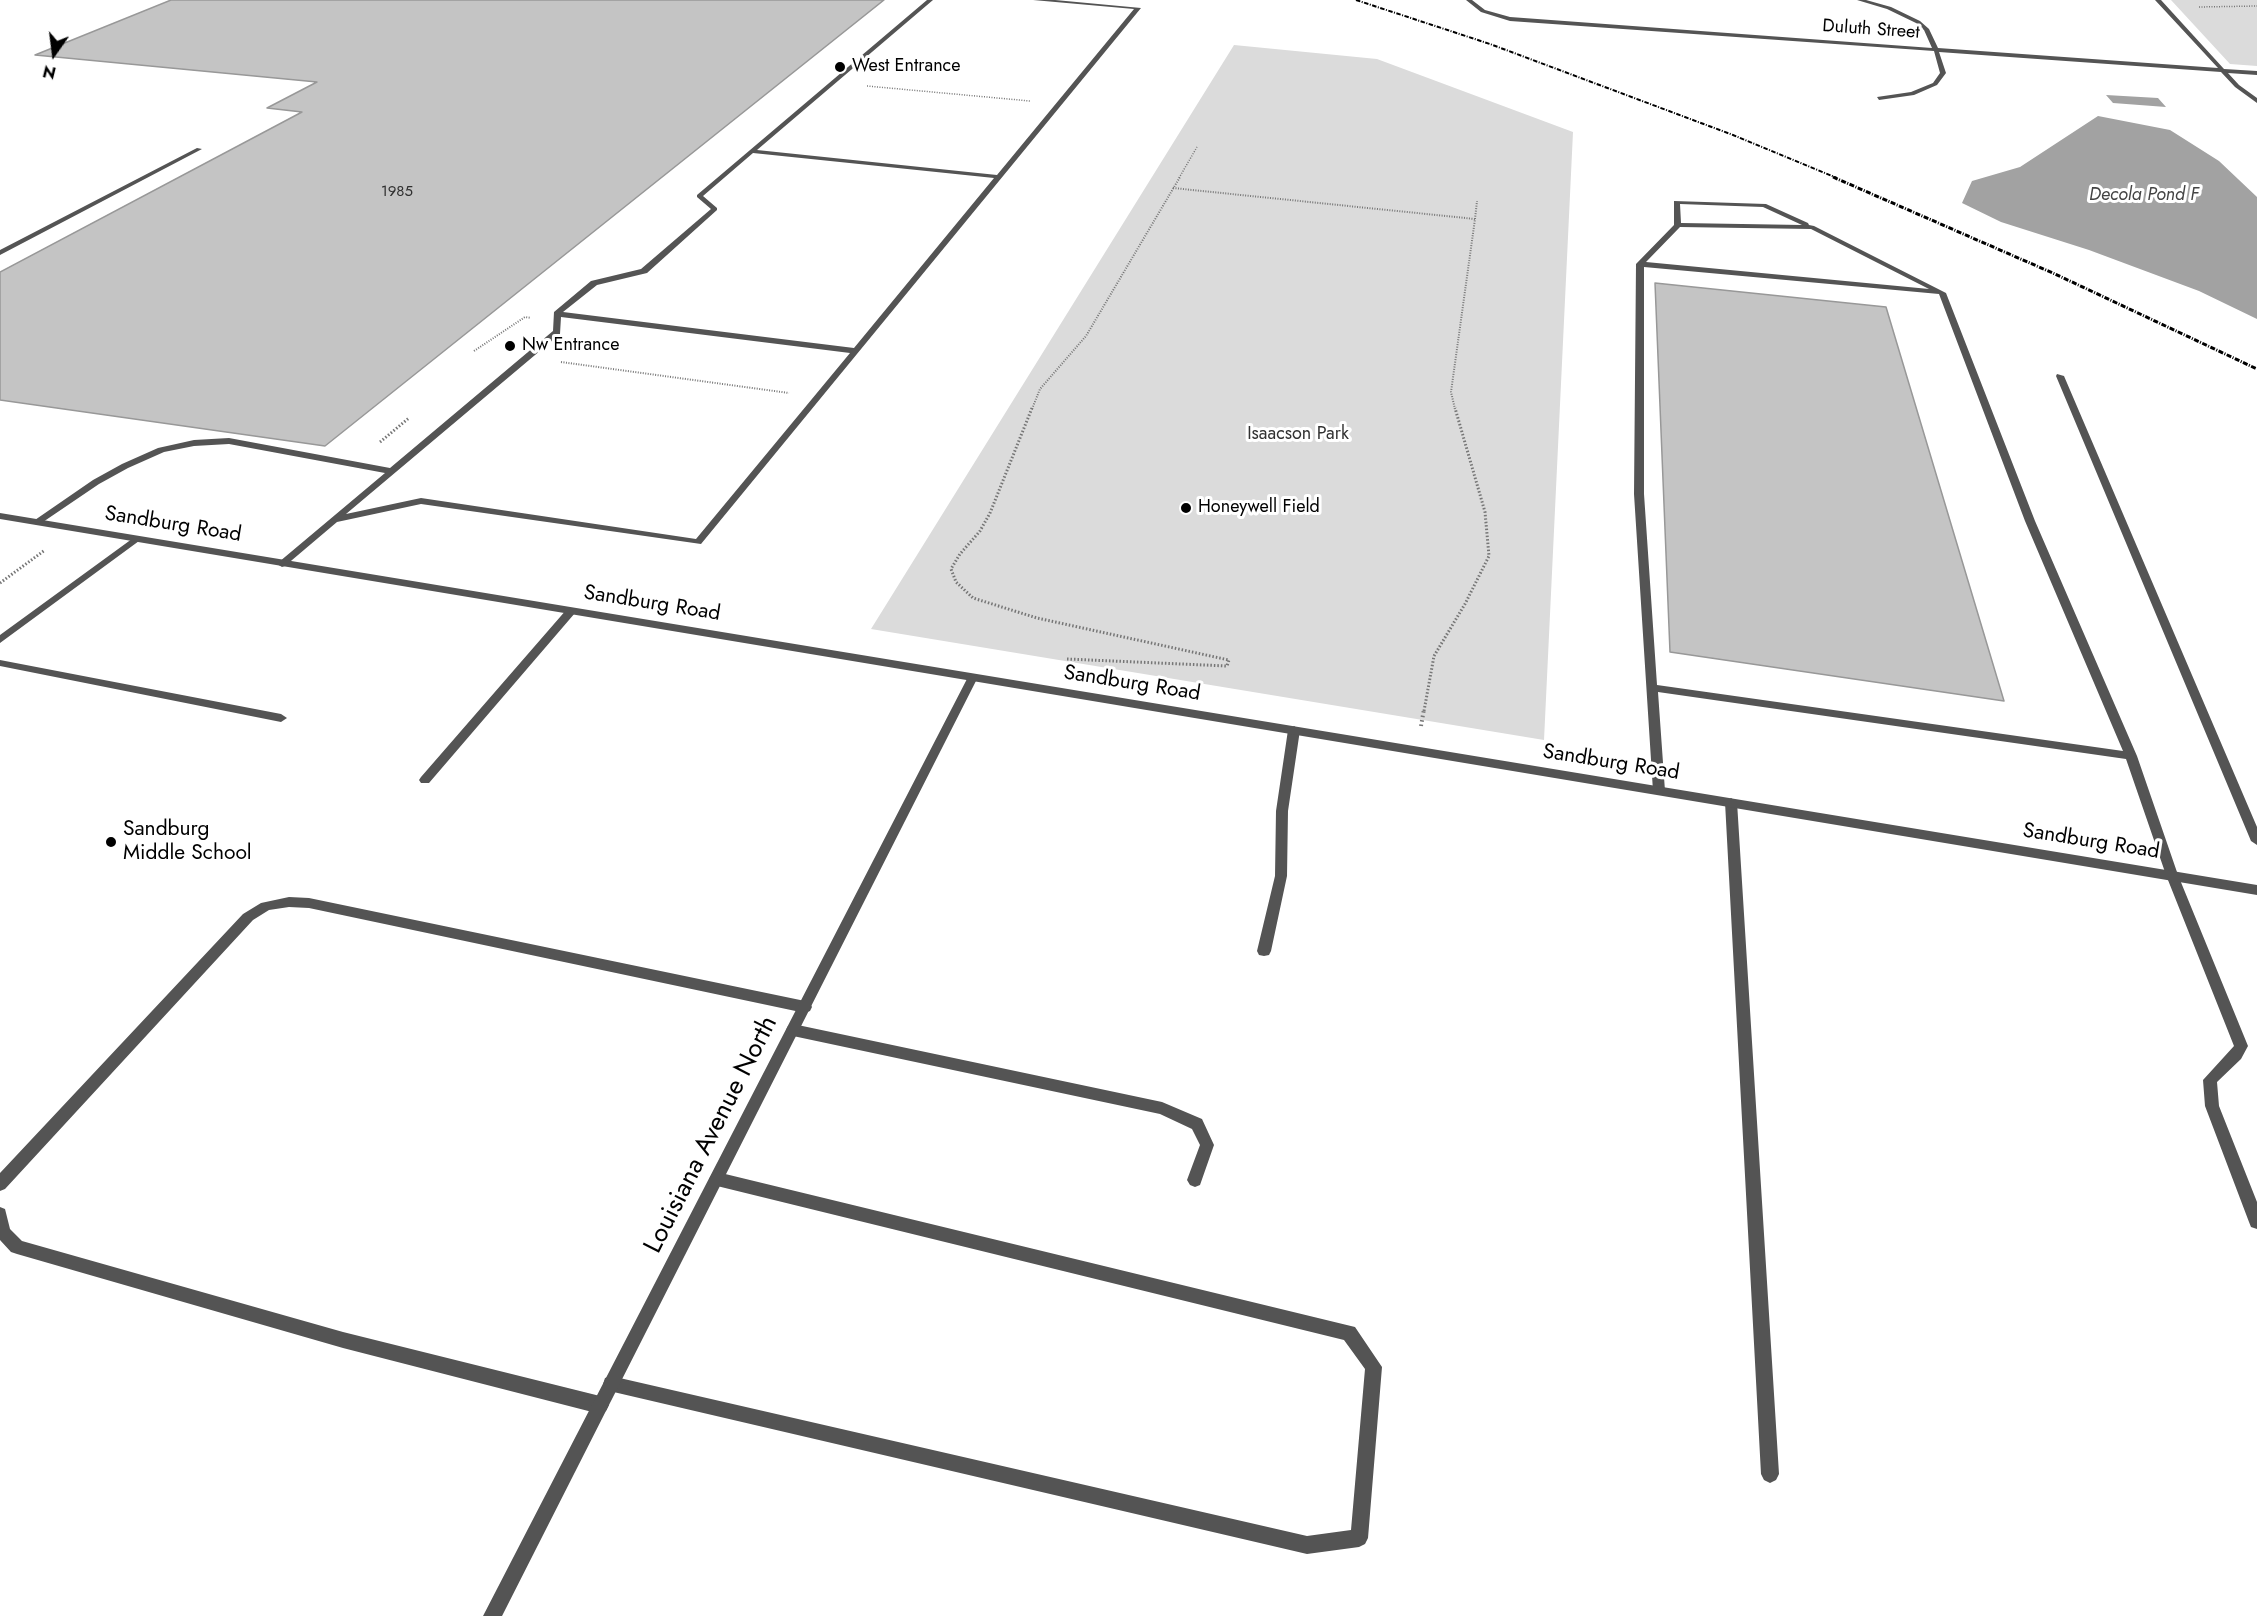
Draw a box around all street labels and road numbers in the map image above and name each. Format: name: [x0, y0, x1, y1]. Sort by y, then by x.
street label: Duluth Street: [1822, 16, 1920, 44]
street label: Sandburg Road: [103, 502, 243, 548]
street label: Sandburg Road: [582, 581, 722, 627]
street label: Sandburg Road: [1062, 661, 1202, 707]
street label: Sandburg Road: [1541, 740, 1681, 786]
street label: Sandburg Road: [2021, 819, 2161, 865]
street label: Louisiana Avenue North: [639, 1011, 785, 1259]

